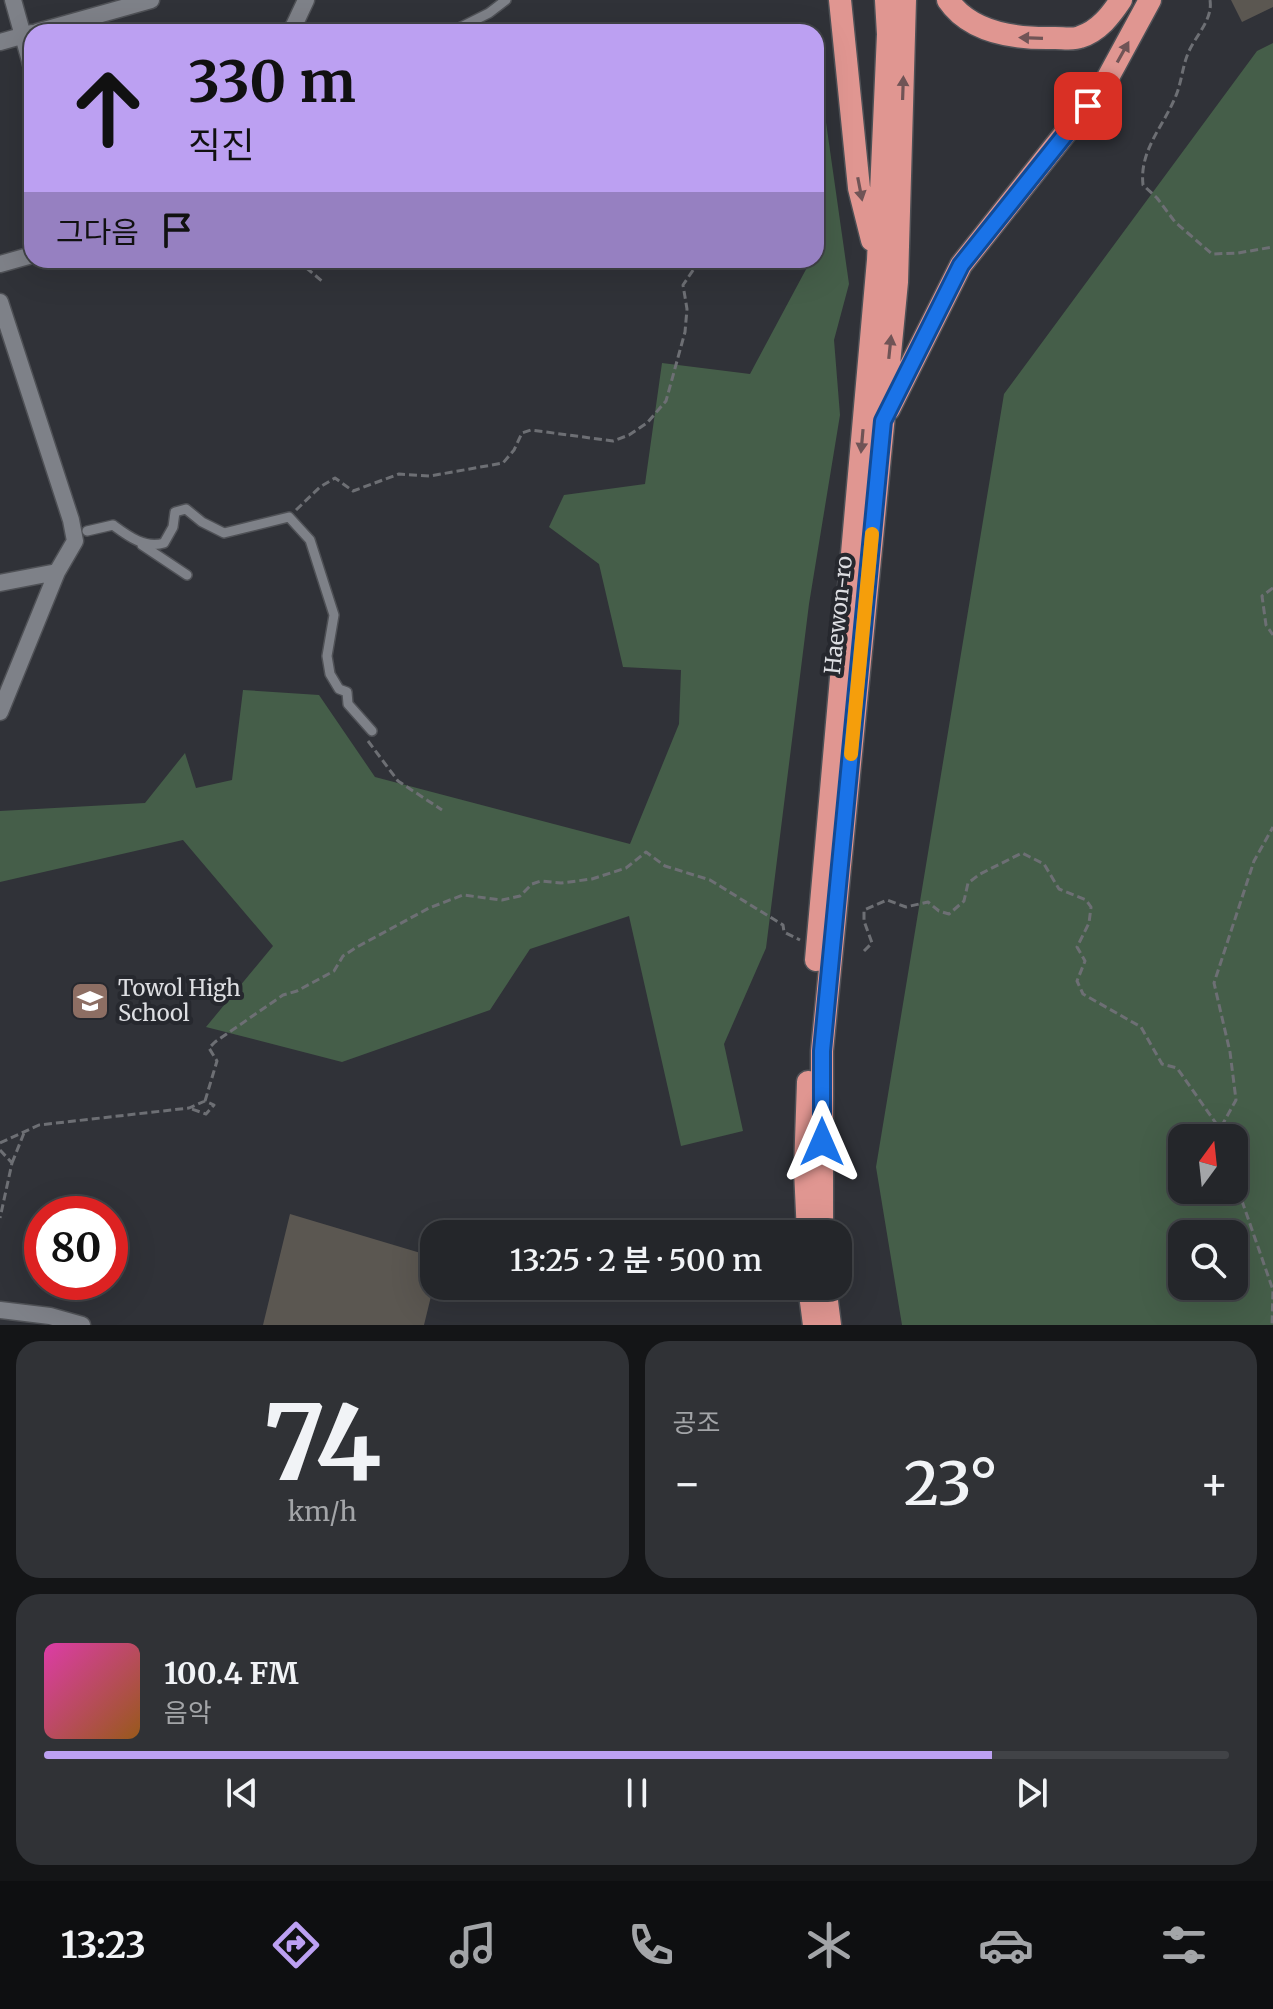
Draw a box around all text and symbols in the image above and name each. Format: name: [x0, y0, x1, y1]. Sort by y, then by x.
one-way arrow: [1018, 32, 1043, 45]
one-way arrow: [1116, 41, 1130, 63]
text: 330 m: [188, 47, 356, 117]
icon: ahead: [56, 56, 160, 160]
pin: [1054, 72, 1122, 140]
one-way arrow: [897, 75, 909, 100]
icon: arrive: [1066, 84, 1110, 128]
text: 직진: [188, 123, 254, 168]
one-way arrow: [854, 177, 866, 202]
icon: arrive: [155, 208, 199, 252]
text: 그다음: [56, 213, 139, 251]
one-way arrow: [884, 334, 897, 359]
one-way arrow: [855, 429, 868, 454]
street label: Haewon-ro: [818, 554, 858, 676]
place label: Towol High School: [118, 974, 241, 1027]
school or university icon: Towol High School: [69, 980, 111, 1022]
position arrow: [780, 1100, 864, 1184]
north arrow: [1168, 1124, 1248, 1204]
map controls: [1168, 1124, 1248, 1300]
speed limit sign: 80: [24, 1196, 128, 1300]
button: search: [1168, 1220, 1248, 1300]
text: 13:25 · 2 분 · 500 m: [510, 1241, 762, 1279]
text: 74: [263, 1378, 381, 1508]
text: 공조: [673, 1406, 720, 1439]
text: 23°: [904, 1446, 998, 1521]
text: −: [673, 1456, 702, 1511]
text: +: [1200, 1456, 1229, 1511]
text: km/h: [288, 1495, 357, 1528]
text: 100.4 FM: [164, 1654, 298, 1692]
text: 음악: [164, 1696, 212, 1729]
icon: previous: [220, 1771, 264, 1815]
icon: pause: [615, 1771, 659, 1815]
icon: next: [1010, 1771, 1054, 1815]
icon: directions: [268, 1917, 324, 1973]
icon: music: [445, 1917, 501, 1973]
icon: phone: [623, 1917, 679, 1973]
icon: climate: [801, 1917, 857, 1973]
icon: car: [978, 1917, 1034, 1973]
icon: filters: [1156, 1917, 1212, 1973]
text: 13:23: [61, 1923, 146, 1968]

